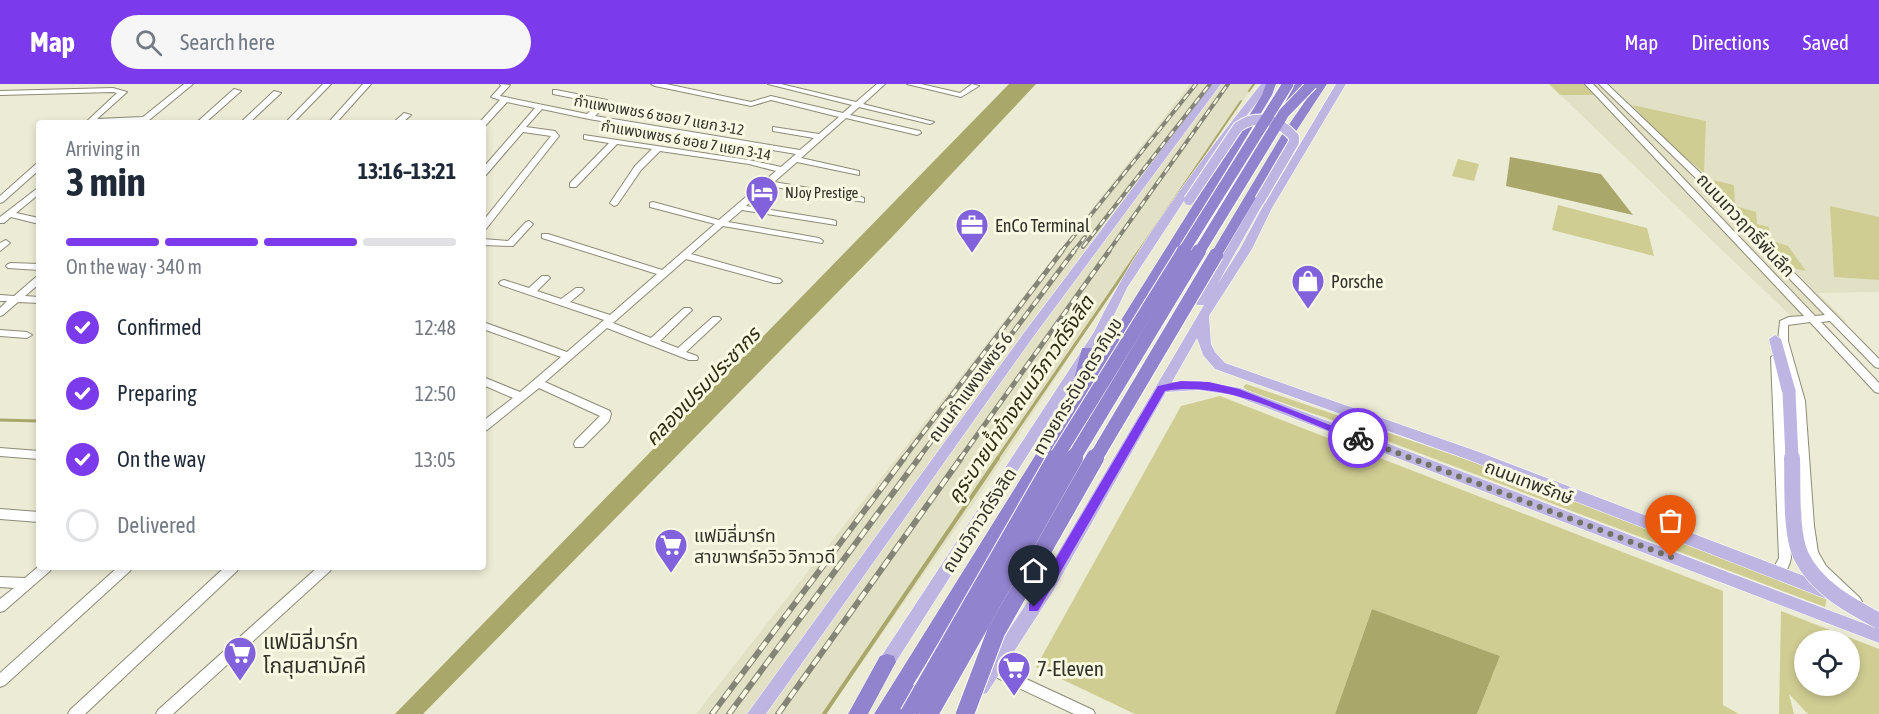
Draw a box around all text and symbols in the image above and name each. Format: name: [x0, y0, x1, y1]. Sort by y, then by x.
search box: [111, 15, 531, 69]
text: Map: [30, 26, 75, 58]
icon: search: [132, 26, 165, 59]
text: Search here: [180, 29, 275, 55]
text: Map: [1624, 30, 1658, 54]
text: Directions: [1691, 30, 1770, 54]
text: Saved: [1803, 30, 1849, 54]
street label: กำแพงเพชร 6 ซอย 7 แยก 3-12: [573, 92, 745, 138]
street label: กำแพงเพชร 6 ซอย 7 แยก 3-14: [600, 117, 772, 163]
text: Arriving in: [66, 137, 140, 160]
text: 13:16–13:21: [358, 158, 456, 184]
text: 3 min: [66, 160, 146, 204]
street label: ถนนเทวฤทธิ์พันลึก: [1693, 169, 1799, 281]
hotel icon: NJoy Prestige: [744, 174, 780, 221]
place label: NJoy Prestige: [785, 184, 859, 201]
office icon: EnCo Terminal: [954, 207, 990, 254]
place label: EnCo Terminal: [995, 215, 1090, 236]
text: On the way · 340 m: [66, 255, 202, 278]
shop icon: Porsche: [1290, 263, 1326, 310]
place label: Porsche: [1331, 271, 1383, 292]
water label: คูระบายน้ำข้างถนนวิภาวดีรังสิต: [940, 289, 1100, 508]
icon: check: [66, 311, 99, 344]
text: Confirmed: [117, 314, 202, 340]
street label: ทางยกระดับอุตราภิมุข: [1028, 314, 1127, 459]
text: 12:48: [415, 316, 456, 339]
water label: คลองเปรมประชากร: [640, 321, 765, 450]
street label: ถนนกำแพงเพชร 6: [923, 328, 1017, 446]
icon: check: [66, 377, 99, 410]
text: Preparing: [117, 380, 197, 406]
text: 12:50: [415, 382, 456, 405]
courier: [1328, 408, 1388, 468]
icon: bike: [1342, 422, 1375, 455]
icon: check: [66, 443, 99, 476]
text: On the way: [117, 446, 206, 472]
text: 13:05: [414, 448, 456, 471]
street label: ถนนเทพรักษ์: [1482, 456, 1576, 508]
street label: ถนนวิภาวดีรังสิต: [937, 464, 1021, 576]
pin: [1645, 495, 1696, 557]
icon: bag: [1654, 504, 1687, 537]
text: Delivered: [117, 512, 196, 538]
place label: แฟมิลี่มาร์ท สาขาพาร์ควิว วิภาวดี: [694, 523, 836, 567]
supermarket icon: แฟมิลี่มาร์ท สาขาพาร์ควิว วิภาวดี: [653, 527, 689, 574]
pin: [1008, 545, 1059, 607]
icon: home: [1017, 554, 1050, 587]
place label: แฟมิลี่มาร์ท โกสุมสามัคคี: [263, 627, 366, 679]
map controls: [1794, 630, 1860, 696]
button: locate: [1794, 630, 1860, 696]
supermarket icon: แฟมิลี่มาร์ท โกสุมสามัคคี: [222, 635, 258, 682]
supermarket icon: 7-Eleven: [996, 650, 1032, 697]
place label: 7-Eleven: [1037, 656, 1104, 680]

